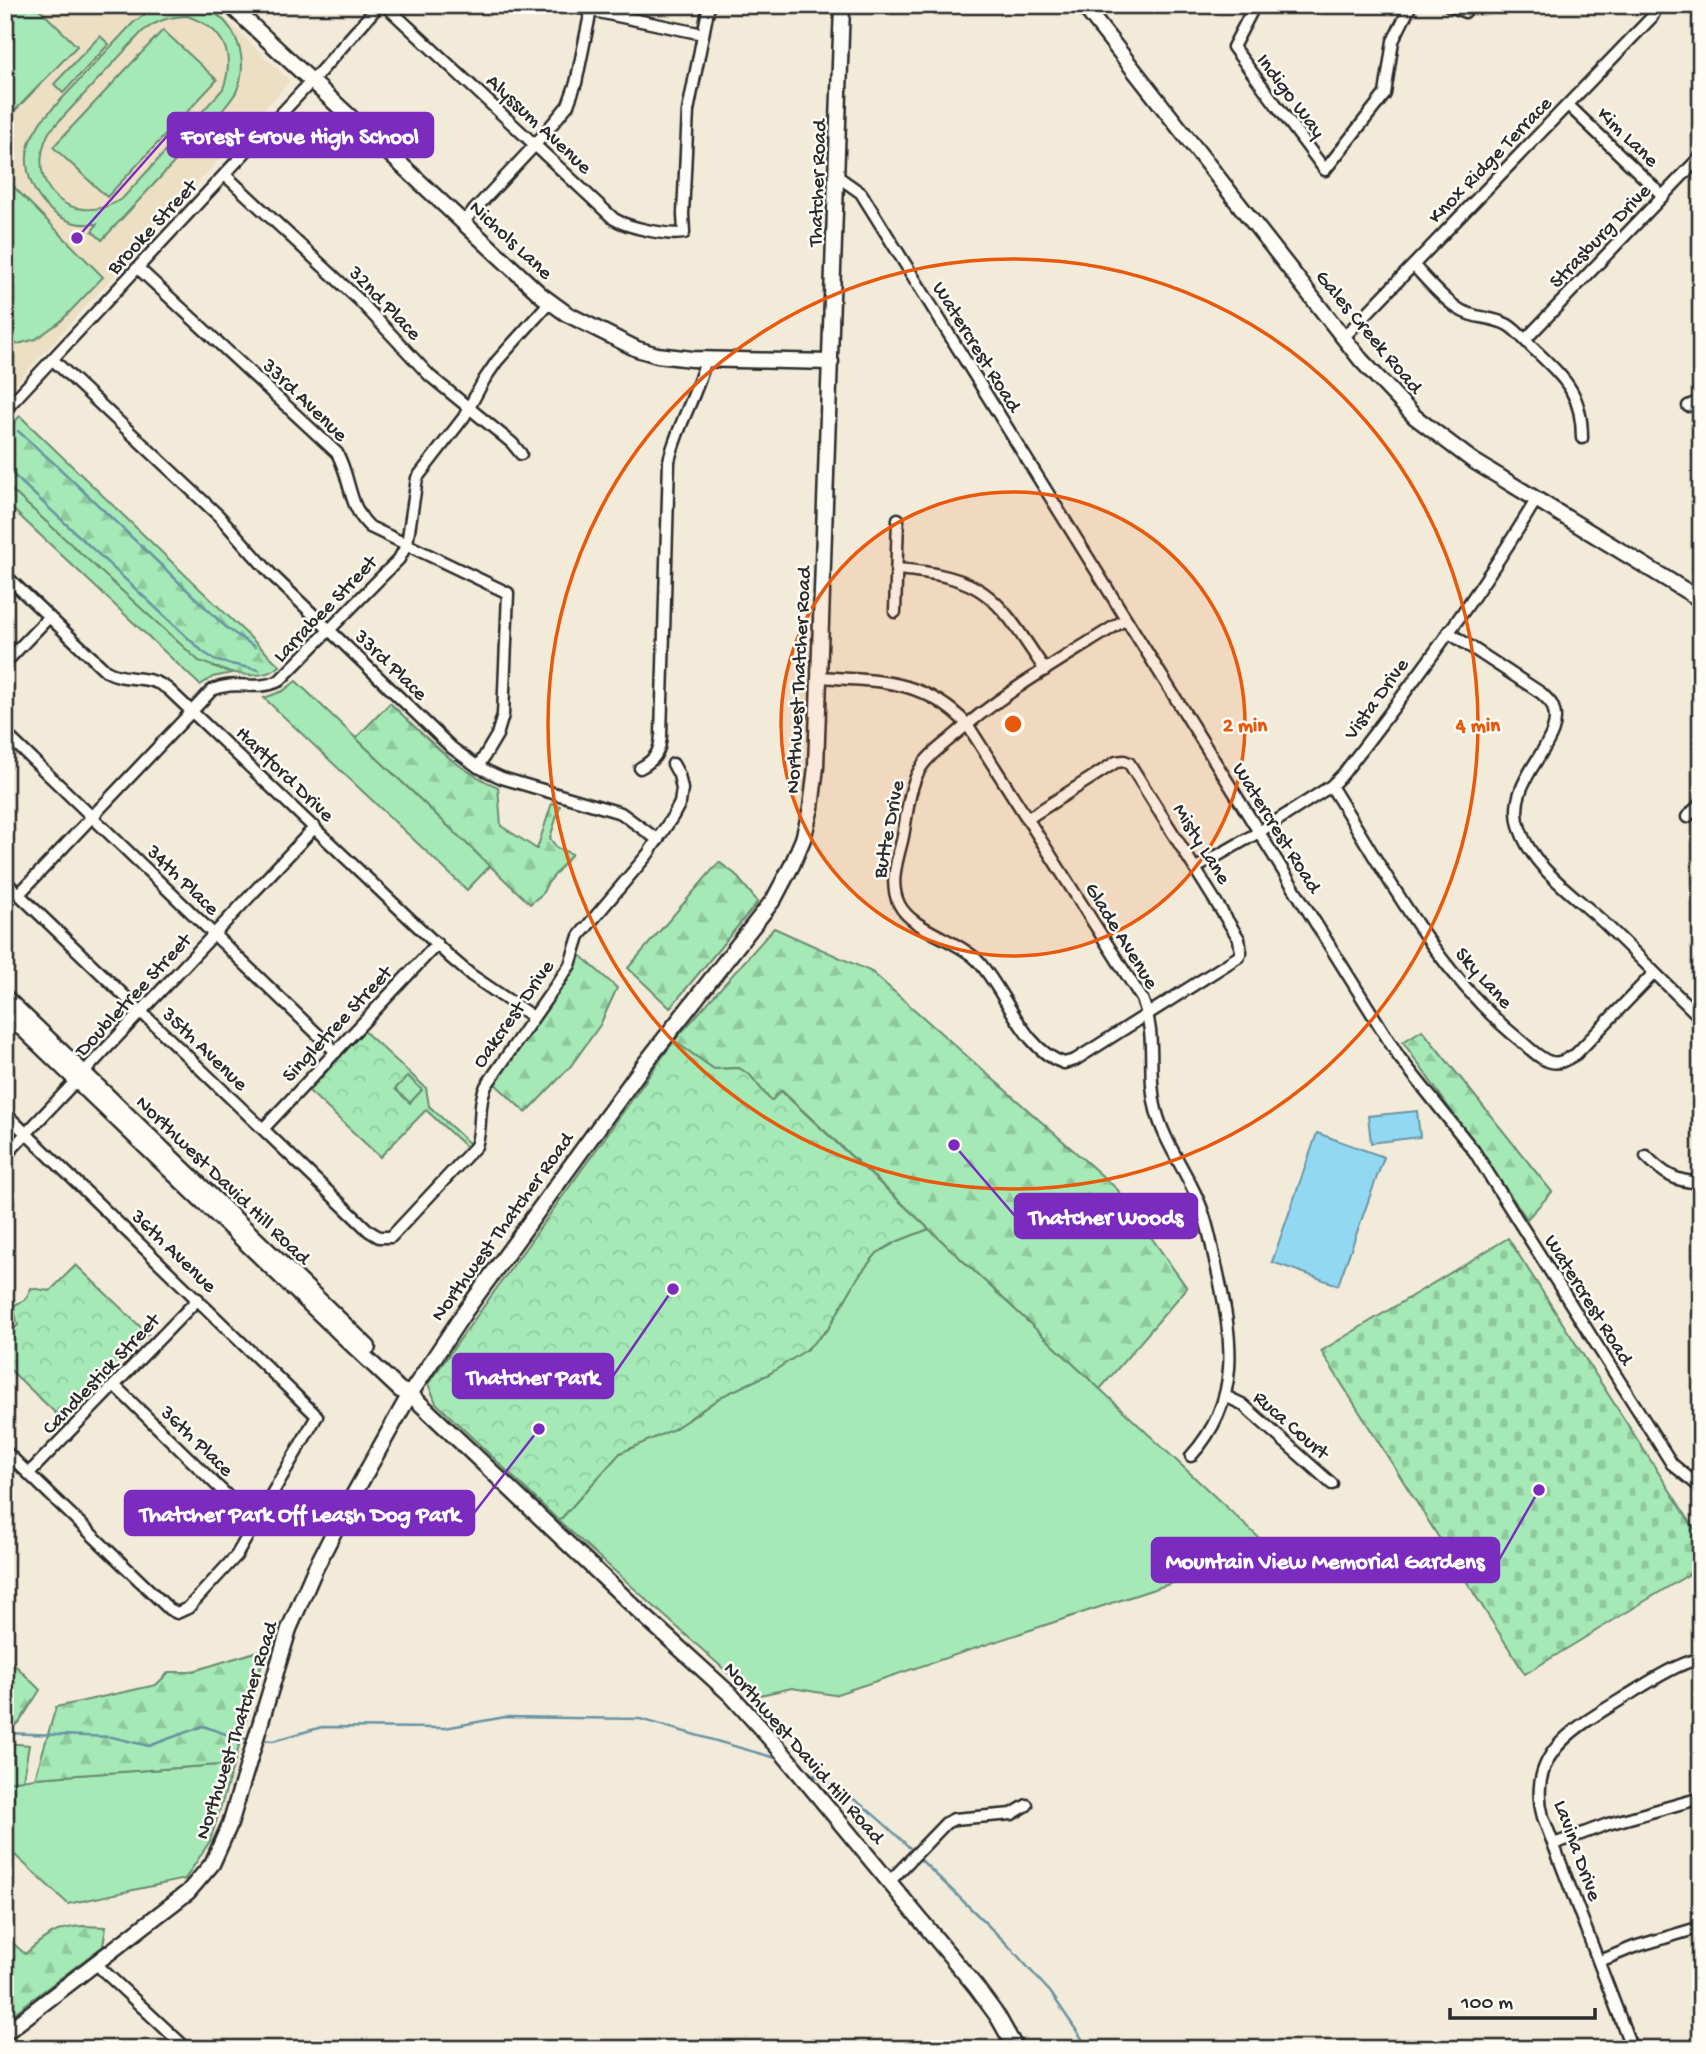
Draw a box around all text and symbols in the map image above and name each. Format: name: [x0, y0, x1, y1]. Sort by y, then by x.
street label: Indigo Way: [1249, 50, 1329, 144]
street label: Alyssum Avenue: [479, 70, 597, 182]
street label: Knox Ridge Terrace: [1424, 92, 1559, 230]
street label: Kim Lane: [1590, 103, 1663, 175]
callout: Forest Grove High School: [168, 113, 433, 157]
street label: Thatcher Road: [805, 117, 834, 248]
text: Forest Grove High School: [180, 125, 419, 152]
street label: Brooke Street: [102, 174, 206, 282]
street label: Strasburg Drive: [1545, 179, 1659, 295]
street label: Nichols Lane: [463, 197, 557, 287]
street label: 32nd Place: [341, 261, 426, 348]
street label: Gales Creek Road: [1308, 266, 1427, 401]
street label: Watercrest Road: [925, 278, 1026, 419]
street label: 33rd Avenue: [255, 354, 353, 449]
street label: Larrabee Street: [269, 550, 386, 669]
street label: Northwest Thatcher Road: [782, 564, 819, 794]
street label: 33rd Place: [347, 625, 432, 708]
street label: Vista Drive: [1339, 653, 1417, 747]
centre of rings: [1001, 712, 1025, 736]
text: 2 min: [1223, 715, 1268, 740]
text: 4 min: [1455, 715, 1501, 740]
street label: Hartford Drive: [229, 722, 339, 830]
street label: Watercrest Road: [1225, 759, 1326, 900]
street label: Butte Drive: [868, 777, 912, 882]
street label: Misty Lane: [1165, 800, 1235, 891]
street label: 34th Place: [139, 840, 224, 923]
street label: Glade Avenue: [1077, 879, 1163, 996]
street label: Doubletree Street: [70, 928, 200, 1065]
street label: Sky Lane: [1448, 943, 1517, 1016]
street label: Oakcrest Drive: [468, 955, 562, 1074]
street label: Singletree Street: [278, 960, 401, 1089]
street label: 35th Avenue: [155, 1003, 253, 1098]
street label: Northwest David Hill Road: [129, 1091, 315, 1273]
street label: Northwest Thatcher Road: [427, 1127, 582, 1327]
callout: Thatcher Woods: [1015, 1194, 1197, 1238]
street label: 36th Avenue: [124, 1205, 221, 1300]
text: Thatcher Woods: [1027, 1206, 1185, 1233]
street label: Watercrest Road: [1537, 1231, 1638, 1372]
street label: Candlestick Street: [38, 1308, 168, 1441]
callout: Thatcher Park: [453, 1354, 613, 1398]
text: Thatcher Park: [465, 1366, 602, 1393]
street label: Ruca Court: [1246, 1387, 1335, 1468]
street label: 36th Place: [153, 1401, 238, 1484]
callout: Thatcher Park Off Leash Dog Park: [125, 1491, 474, 1535]
text: Thatcher Park Off Leash Dog Park: [138, 1503, 463, 1530]
callout: Mountain View Memorial Gardens: [1152, 1538, 1499, 1582]
text: Mountain View Memorial Gardens: [1166, 1550, 1486, 1577]
street label: Northwest Thatcher Road: [191, 1617, 286, 1843]
street label: Northwest David Hill Road: [716, 1658, 889, 1852]
street label: Lavina Drive: [1546, 1797, 1606, 1906]
scale bar: [1450, 1977, 1596, 2021]
text: 100 m: [1460, 1992, 1513, 2017]

